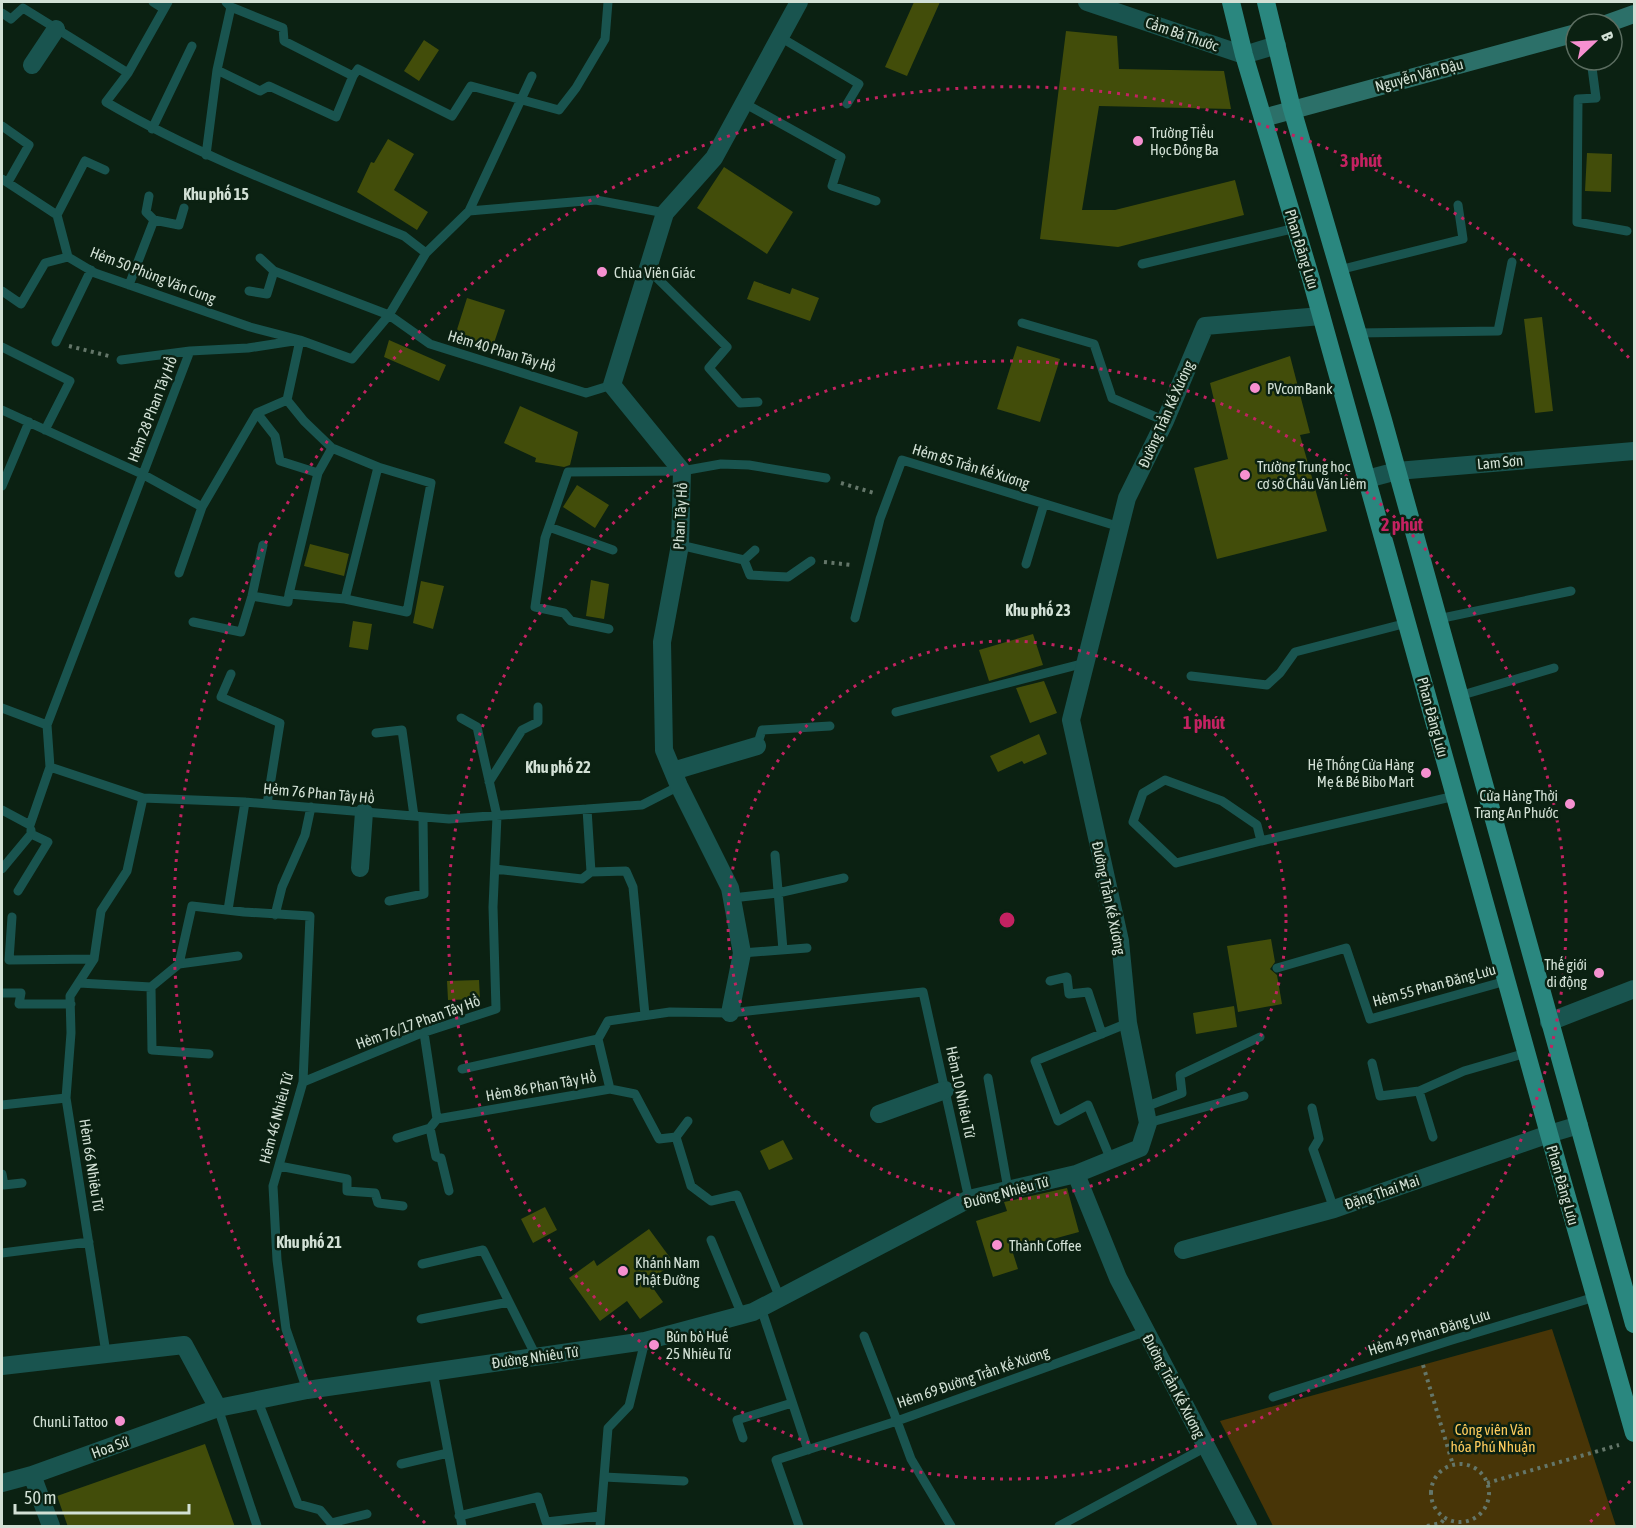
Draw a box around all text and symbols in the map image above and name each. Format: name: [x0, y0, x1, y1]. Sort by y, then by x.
north arrow: [1564, 12, 1624, 72]
street label: Cầm Bá Thước: [1143, 14, 1221, 55]
text: B: [1598, 29, 1618, 44]
street label: Nguyễn Văn Đậu: [1373, 55, 1465, 95]
place label: Trường Tiểu Học Đông Ba: [1150, 124, 1219, 158]
marker: Trường Tiểu Học Đông Ba: [1131, 134, 1145, 148]
text: 3 phút: [1340, 150, 1383, 171]
district label: Khu phố 15: [183, 184, 249, 203]
street label: Phan Đăng Lưu: [1282, 207, 1322, 291]
street label: Hẻm 50 Phùng Văn Cung: [88, 243, 219, 307]
place label: Chùa Viên Giác: [614, 264, 696, 281]
marker: Chùa Viên Giác: [595, 265, 609, 279]
street label: Hẻm 40 Phan Tây Hồ: [446, 327, 558, 375]
street label: Hẻm 28 Phan Tây Hồ: [124, 354, 180, 464]
street label: Đường Trần Kế Xương: [1135, 357, 1197, 470]
place label: PVcomBank: [1267, 380, 1333, 397]
marker: PVcomBank: [1248, 381, 1262, 395]
street label: Hẻm 85 Trần Kế Xương: [910, 440, 1032, 492]
street label: Lam Sơn: [1476, 452, 1524, 472]
place label: Trường Trung học cơ sở Châu Văn Liêm: [1257, 458, 1366, 492]
marker: Trường Trung học cơ sở Châu Văn Liêm: [1238, 468, 1252, 482]
street label: Phan Tây Hồ: [670, 482, 690, 550]
text: 2 phút: [1381, 514, 1424, 535]
district label: Khu phố 23: [1005, 600, 1071, 619]
street label: Phan Đăng Lưu: [1414, 675, 1452, 759]
text: 1 phút: [1183, 712, 1226, 733]
place label: Hệ Thống Cửa Hàng Mẹ & Bé Bibo Mart: [1308, 756, 1415, 790]
district label: Khu phố 22: [525, 757, 591, 776]
marker: Hệ Thống Cửa Hàng Mẹ & Bé Bibo Mart: [1419, 766, 1433, 780]
street label: Hẻm 76 Phan Tây Hồ: [262, 780, 376, 806]
place label: Cửa Hàng Thời Trang An Phước: [1474, 787, 1558, 821]
marker: Cửa Hàng Thời Trang An Phước: [1563, 797, 1577, 811]
street label: Đường Trần Kế Xương: [1089, 840, 1129, 957]
centre of rings: [997, 910, 1017, 930]
place label: Thế giới di động: [1544, 956, 1588, 990]
street label: Hẻm 55 Phan Đăng Lưu: [1371, 960, 1497, 1010]
marker: Thế giới di động: [1592, 966, 1606, 980]
street label: Hẻm 76/17 Phan Tây Hồ: [353, 992, 483, 1052]
street label: Hẻm 10 Nhiêu Tứ: [943, 1045, 979, 1140]
street label: Hẻm 86 Phan Tây Hồ: [484, 1068, 598, 1104]
street label: Hẻm 46 Nhiêu Tứ: [256, 1070, 296, 1165]
street label: Hẻm 66 Nhiêu Tứ: [76, 1118, 108, 1213]
street label: Phan Đăng Lưu: [1543, 1143, 1583, 1227]
street label: Đặng Thai Mai: [1343, 1171, 1421, 1213]
street label: Đường Nhiêu Tứ: [962, 1172, 1051, 1212]
district label: Khu phố 21: [276, 1232, 342, 1251]
place label: Thành Coffee: [1009, 1237, 1082, 1254]
marker: Thành Coffee: [990, 1238, 1004, 1252]
place label: Khánh Nam Phật Đường: [635, 1254, 700, 1288]
marker: Khánh Nam Phật Đường: [616, 1264, 630, 1278]
street label: Hẻm 49 Phan Đăng Lưu: [1366, 1305, 1492, 1359]
place label: Bún bò Huế 25 Nhiêu Tứ: [666, 1328, 732, 1362]
street label: Đường Trần Kế Xương: [1139, 1331, 1209, 1441]
marker: Bún bò Huế 25 Nhiêu Tứ: [647, 1338, 661, 1352]
street label: Đường Nhiêu Tứ: [491, 1342, 580, 1371]
street label: Hẻm 69 Đường Trần Kế Xương: [895, 1343, 1052, 1411]
place label: ChunLi Tattoo: [33, 1413, 108, 1430]
marker: ChunLi Tattoo: [113, 1414, 127, 1428]
park label: Công viên Văn hóa Phú Nhuận: [1451, 1421, 1535, 1455]
street label: Hoa Sứ: [89, 1432, 132, 1462]
scale bar: [15, 1477, 189, 1515]
text: 50 m: [24, 1487, 56, 1508]

